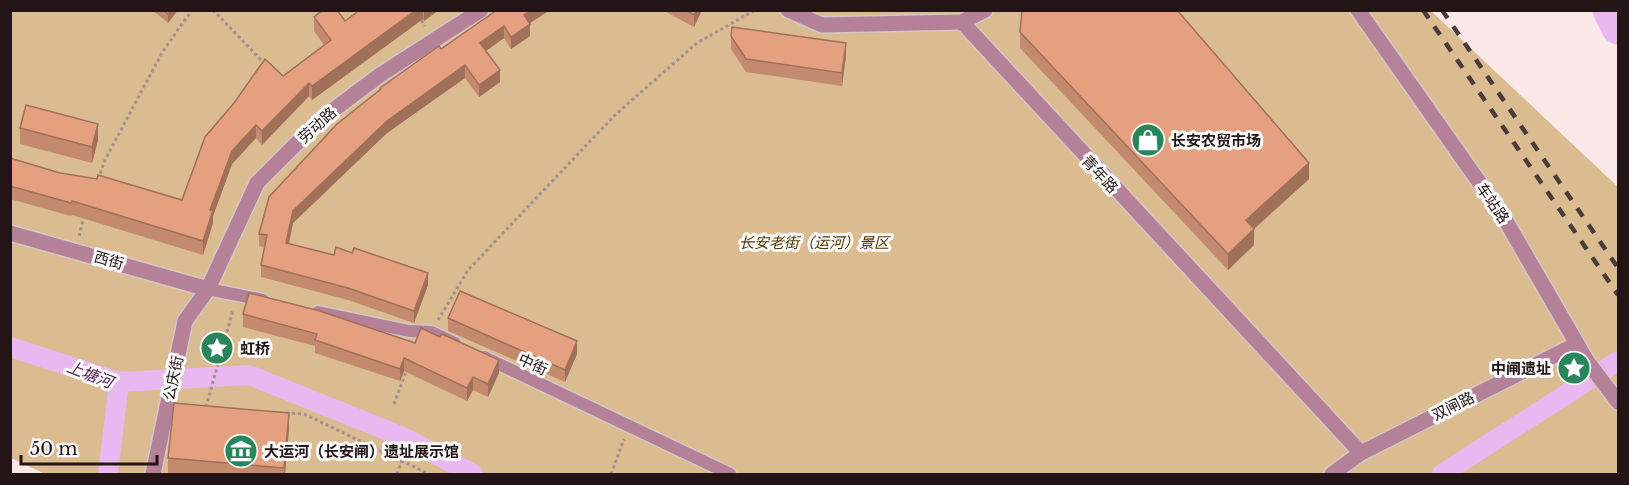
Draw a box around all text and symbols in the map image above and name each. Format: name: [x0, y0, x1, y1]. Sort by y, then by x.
street label: 劳动路: [294, 103, 340, 147]
shop icon: 长安农贸市场: [1130, 122, 1166, 158]
place label: 长安农贸市场: [1171, 131, 1261, 150]
street label: 青年路: [1078, 151, 1122, 197]
street label: 车站路: [1473, 179, 1513, 227]
park label: 长安老街（运河）景区: [739, 233, 891, 252]
street label: 西街: [92, 247, 126, 273]
place icon: 虹桥: [199, 330, 235, 366]
place label: 虹桥: [240, 339, 270, 358]
street label: 中街: [515, 349, 551, 379]
place icon: 中闸遗址: [1556, 350, 1592, 386]
street label: 公庆街: [159, 354, 187, 402]
water label: 上塘河: [64, 356, 119, 393]
place label: 中闸遗址: [1491, 359, 1551, 378]
street label: 双闸路: [1429, 387, 1477, 425]
scale bar: [21, 428, 158, 466]
museum icon: 大运河（长安闸）遗址展示馆: [223, 433, 259, 469]
text: 50 m: [30, 438, 78, 460]
place label: 大运河（长安闸）遗址展示馆: [264, 442, 459, 461]

